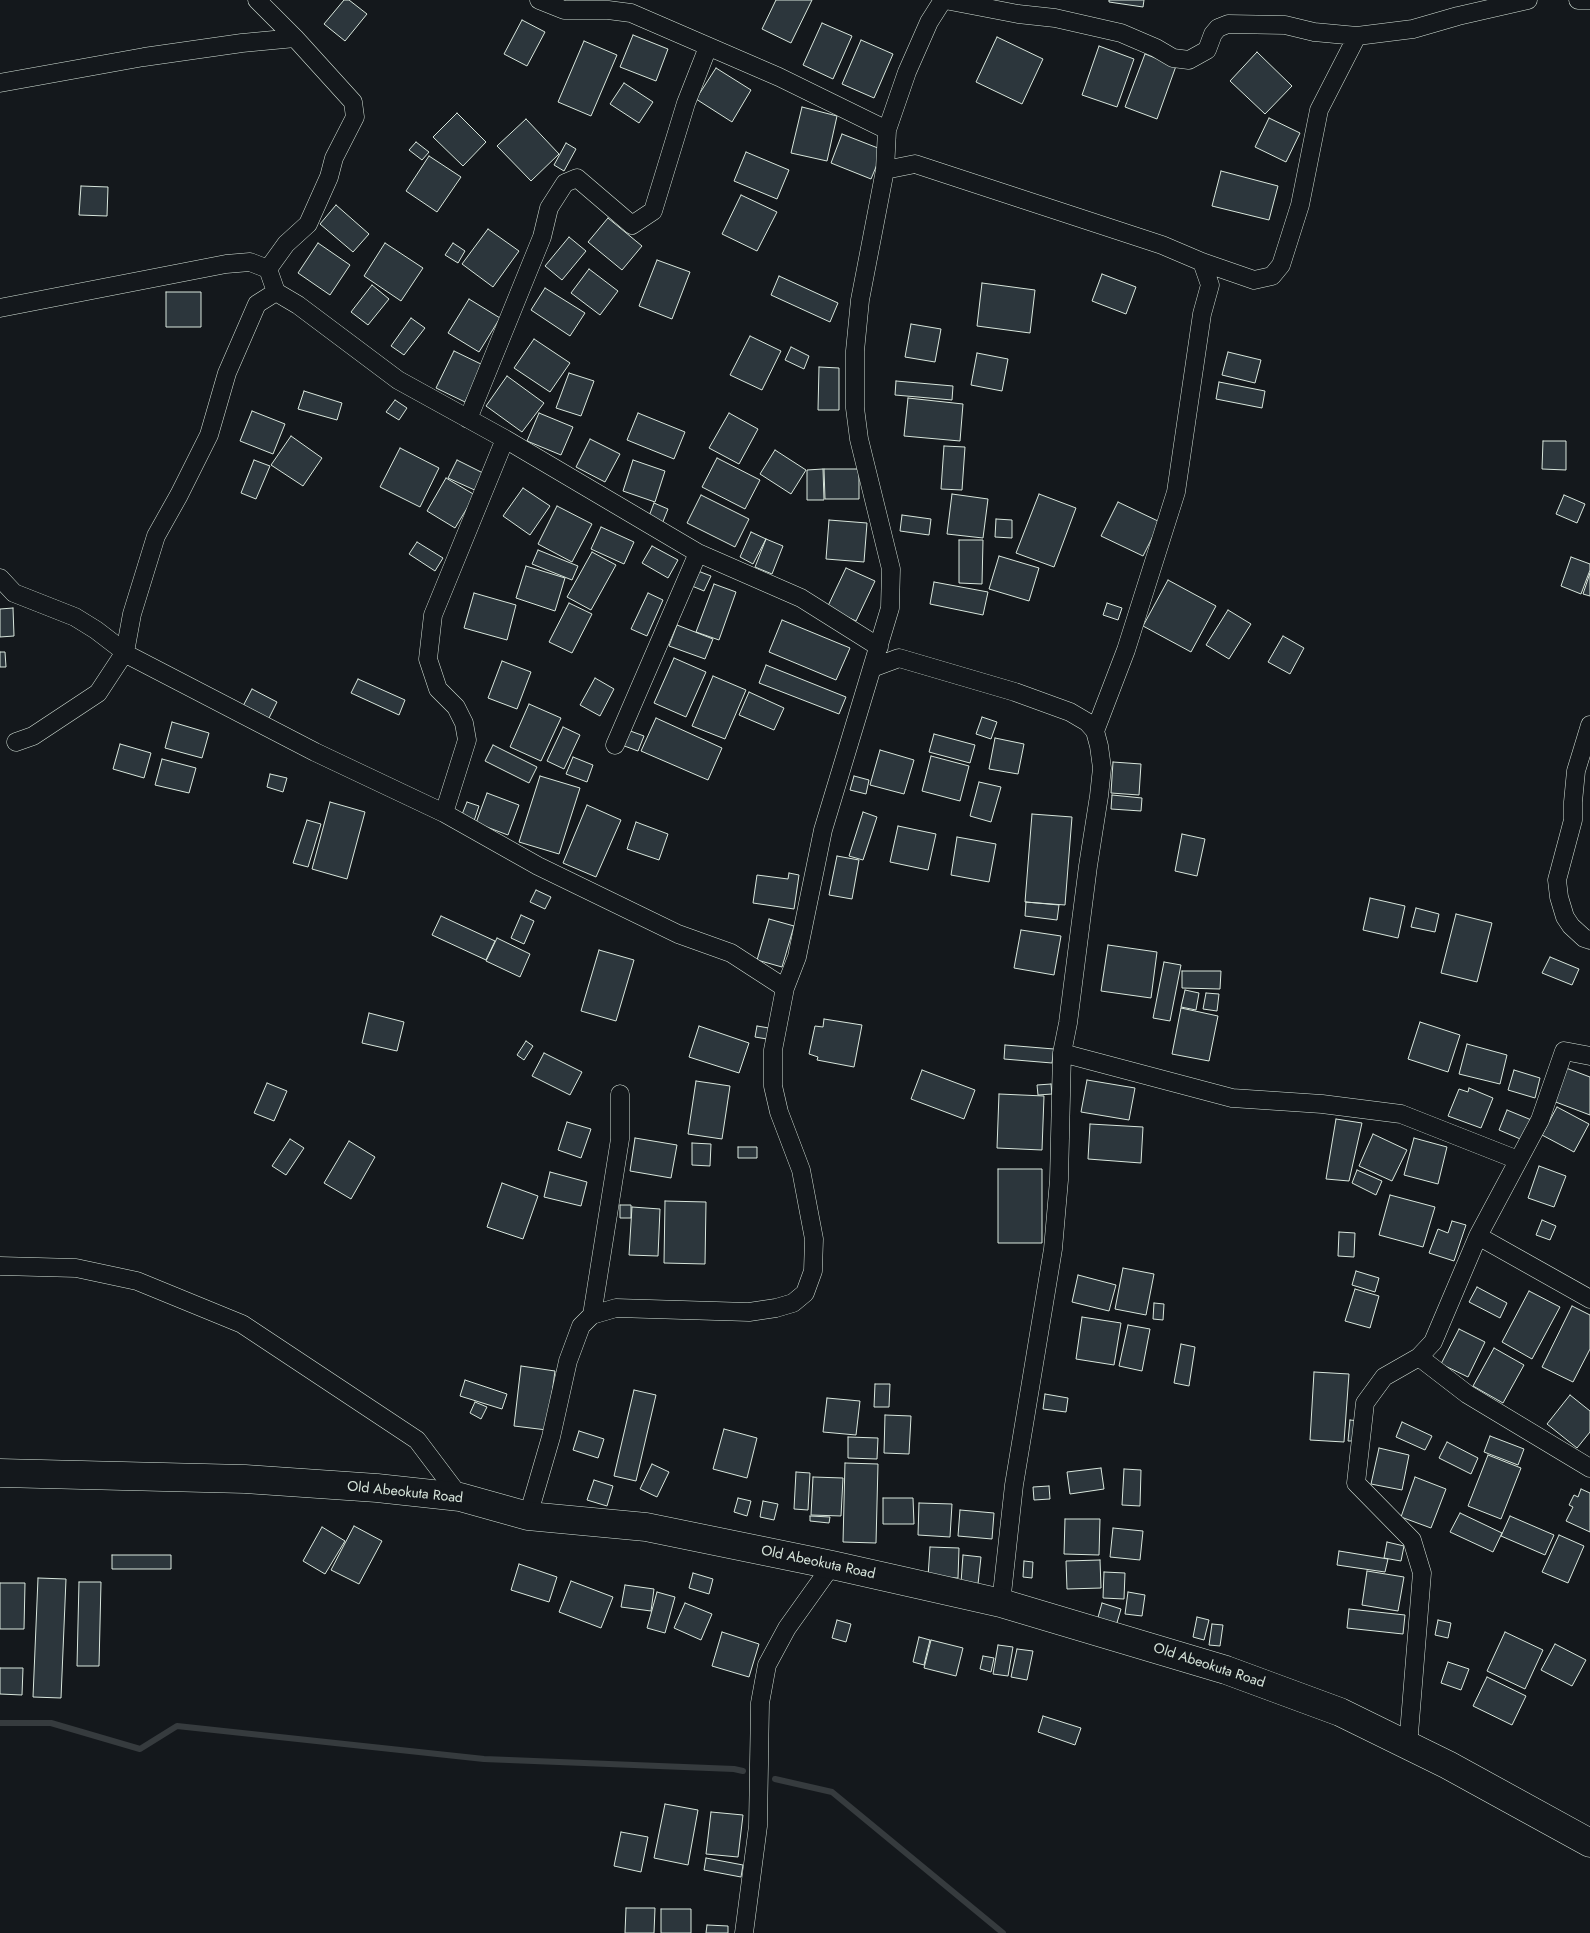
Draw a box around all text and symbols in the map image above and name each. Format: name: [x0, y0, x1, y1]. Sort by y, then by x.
street label: Old Abeokuta Road: [346, 1479, 464, 1507]
street label: Old Abeokuta Road: [759, 1543, 877, 1583]
street label: Old Abeokuta Road: [1151, 1640, 1267, 1692]

